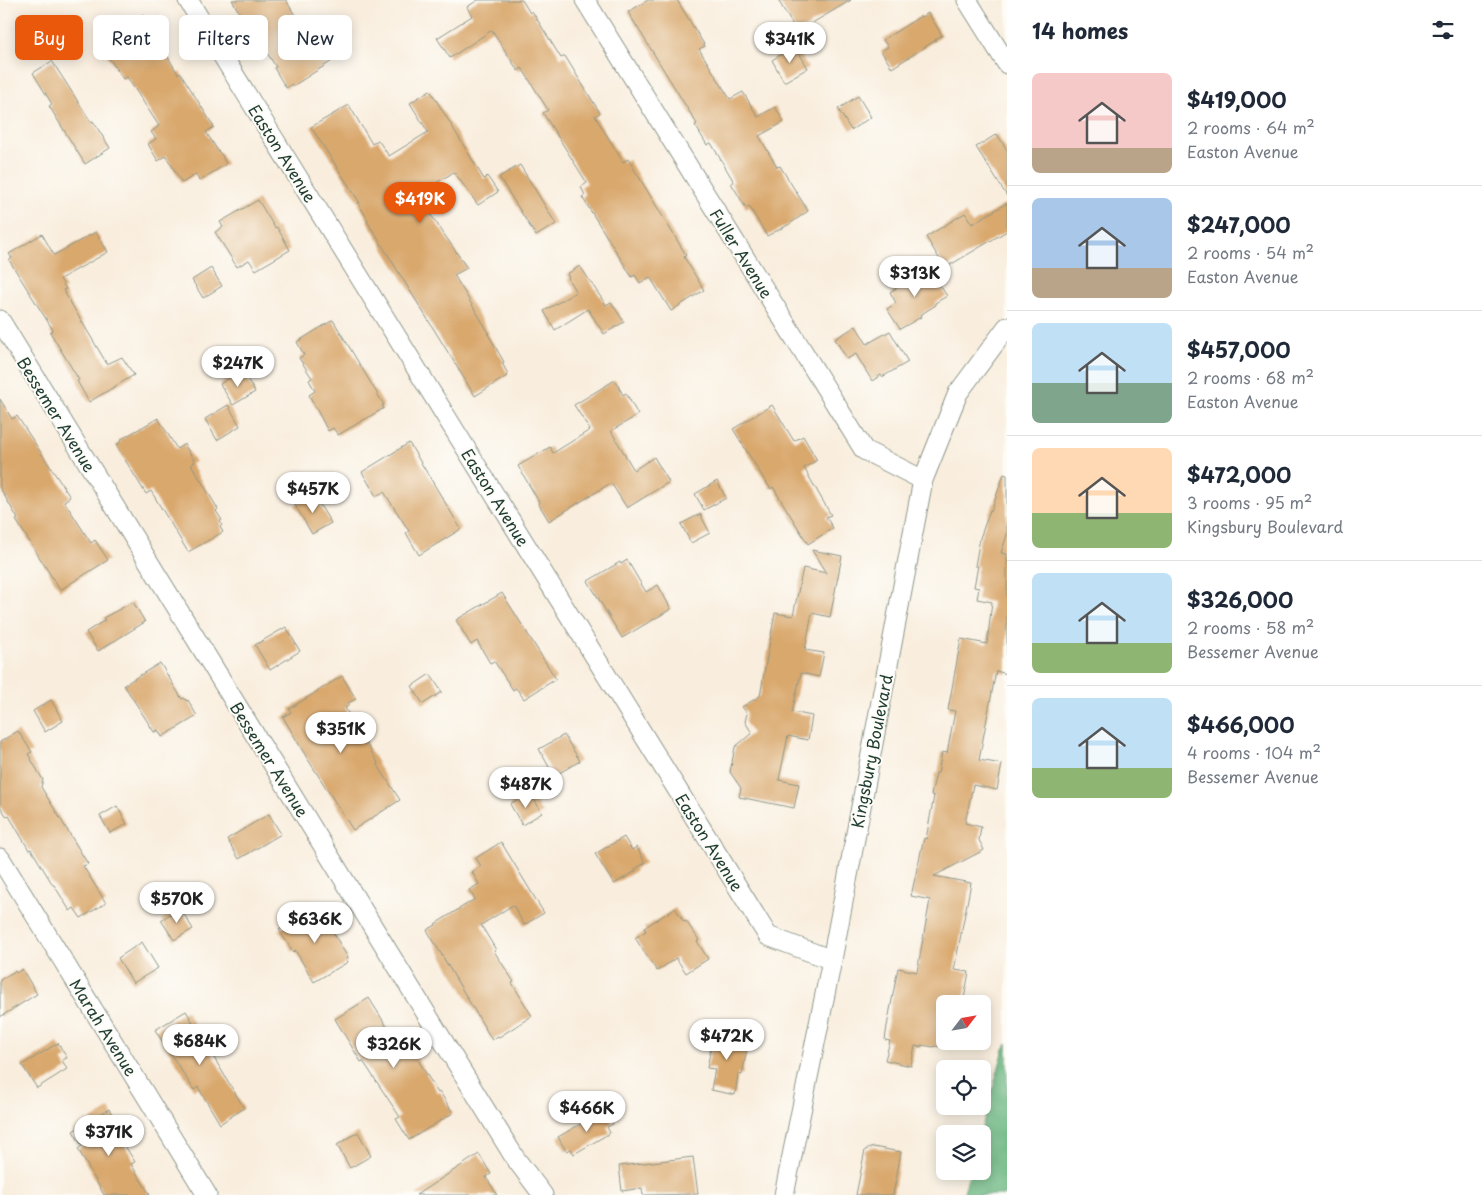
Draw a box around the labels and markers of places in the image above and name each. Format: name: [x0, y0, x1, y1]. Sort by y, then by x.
pin: $341K: [755, 22, 825, 64]
pin: $419K: [385, 182, 455, 224]
pin: $313K: [880, 256, 950, 298]
pin: $247K: [203, 346, 273, 388]
pin: $457K: [278, 472, 348, 514]
pin: $351K: [306, 712, 376, 754]
pin: $487K: [491, 766, 561, 809]
pin: $570K: [142, 882, 212, 924]
pin: $636K: [280, 902, 350, 944]
pin: $472K: [692, 1018, 762, 1061]
pin: $684K: [165, 1024, 235, 1066]
pin: $326K: [359, 1026, 429, 1069]
pin: $466K: [552, 1090, 622, 1133]
pin: $371K: [74, 1114, 144, 1157]

